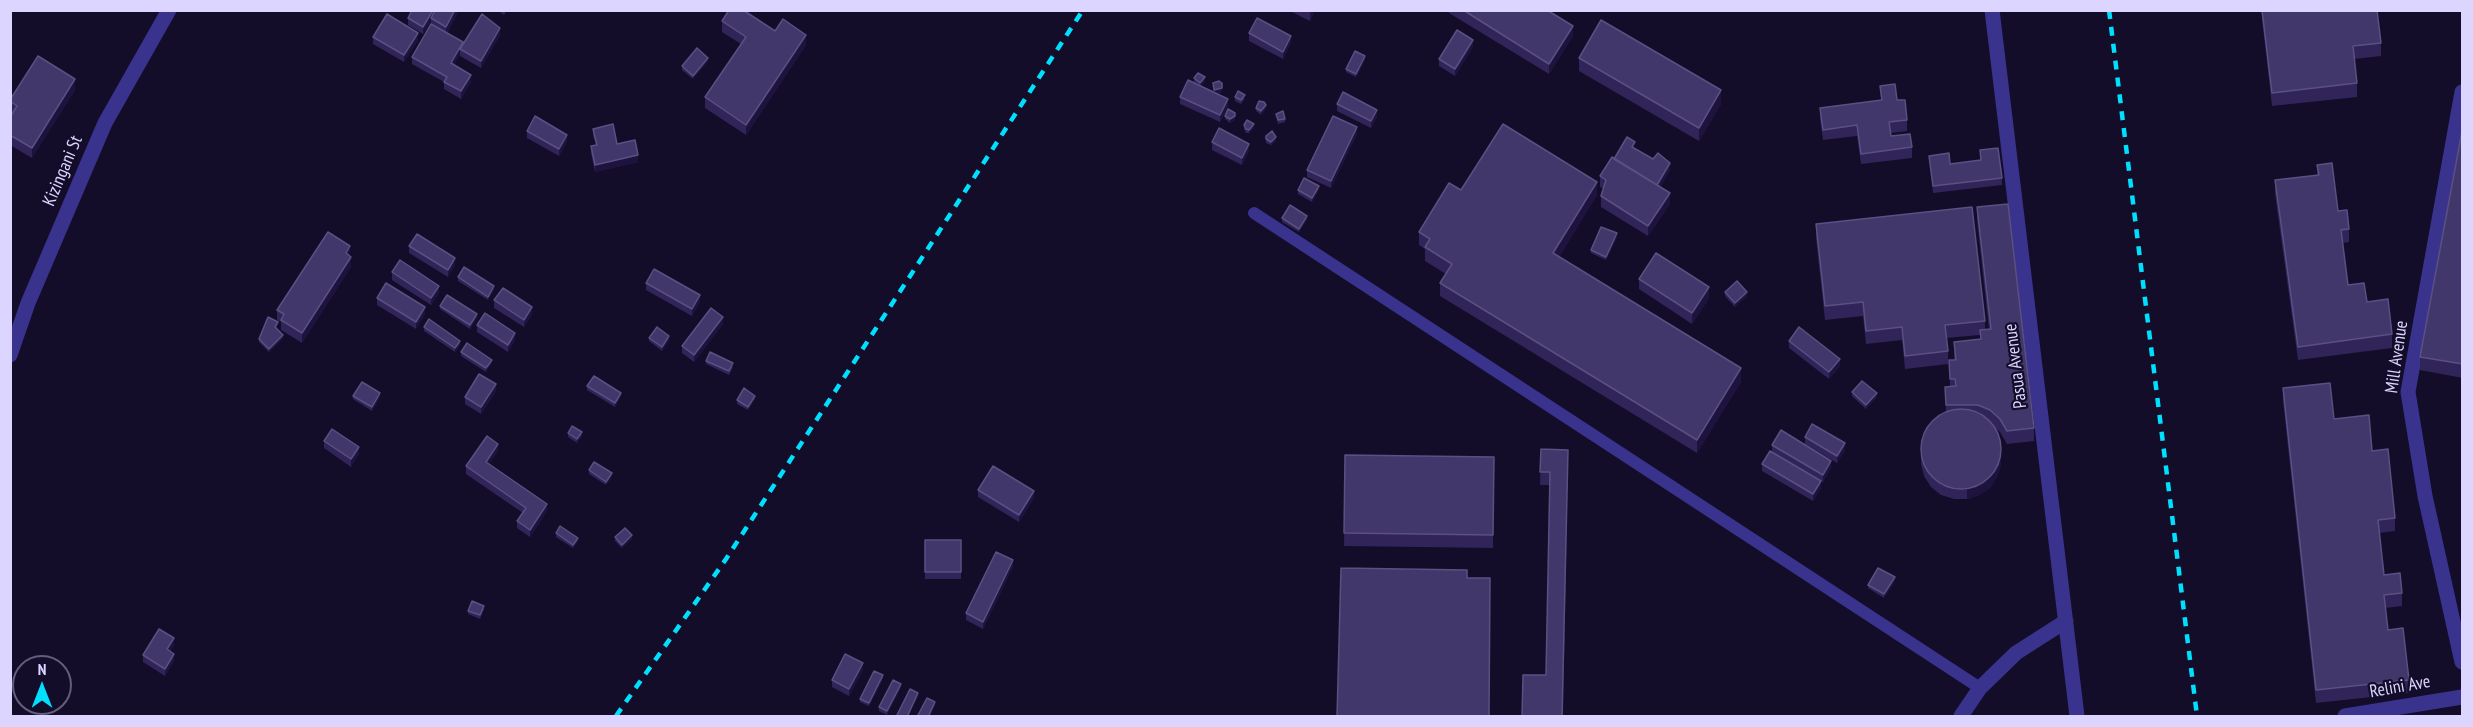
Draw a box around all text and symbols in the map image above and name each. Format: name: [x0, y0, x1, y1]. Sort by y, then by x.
street label: Kizingani St: [39, 133, 87, 209]
street label: Mill Avenue: [2381, 319, 2413, 395]
street label: Pasua Avenue: [2000, 322, 2032, 410]
north arrow: [12, 655, 72, 715]
text: N: [38, 659, 46, 679]
street label: Relini Ave: [2368, 671, 2432, 703]

